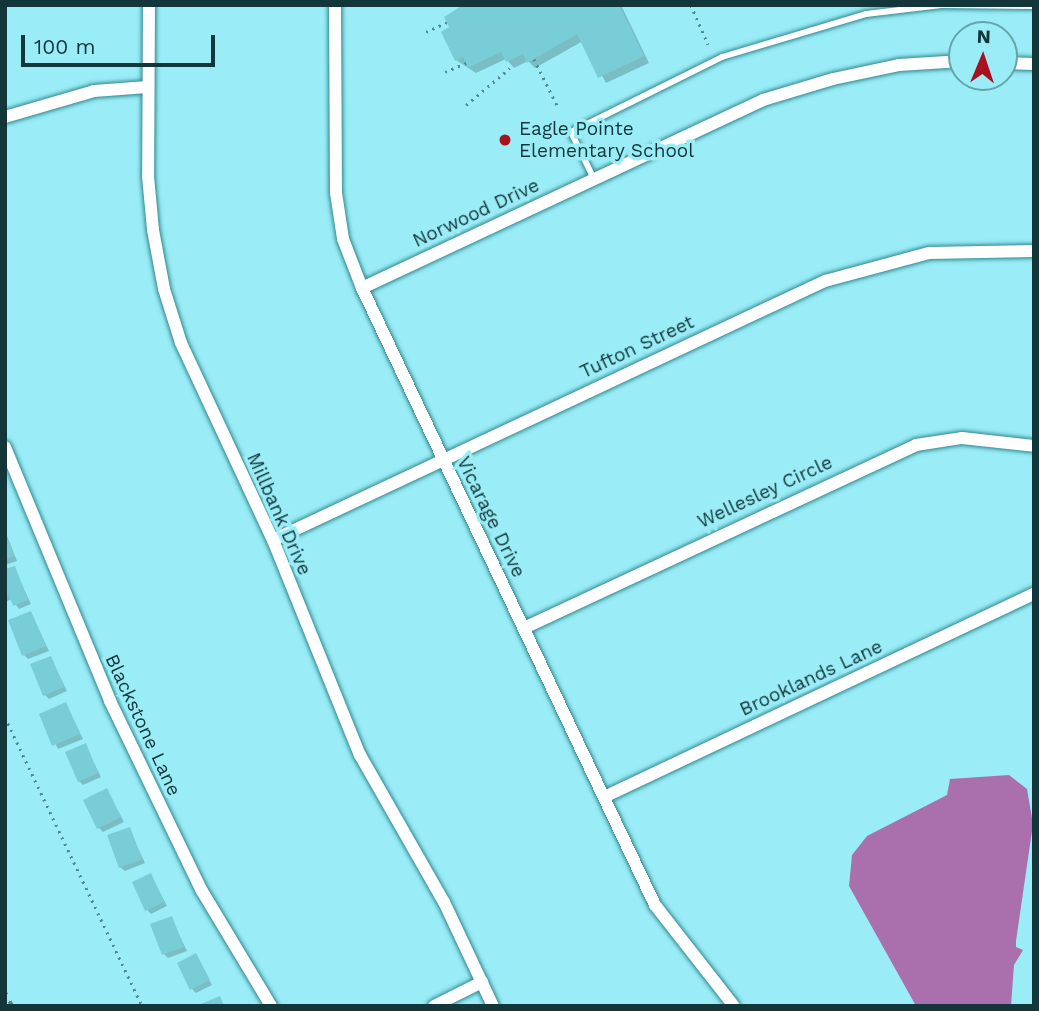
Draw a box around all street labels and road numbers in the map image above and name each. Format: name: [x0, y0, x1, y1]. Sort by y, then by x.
street label: Norwood Drive: [409, 174, 543, 252]
street label: Tufton Street: [576, 311, 698, 383]
street label: Millbank Drive: [242, 449, 316, 579]
street label: Wellesley Circle: [694, 451, 836, 533]
street label: Vicarage Drive: [452, 453, 530, 581]
street label: Brooklands Lane: [736, 635, 886, 721]
street label: Blackstone Lane: [100, 651, 186, 799]

